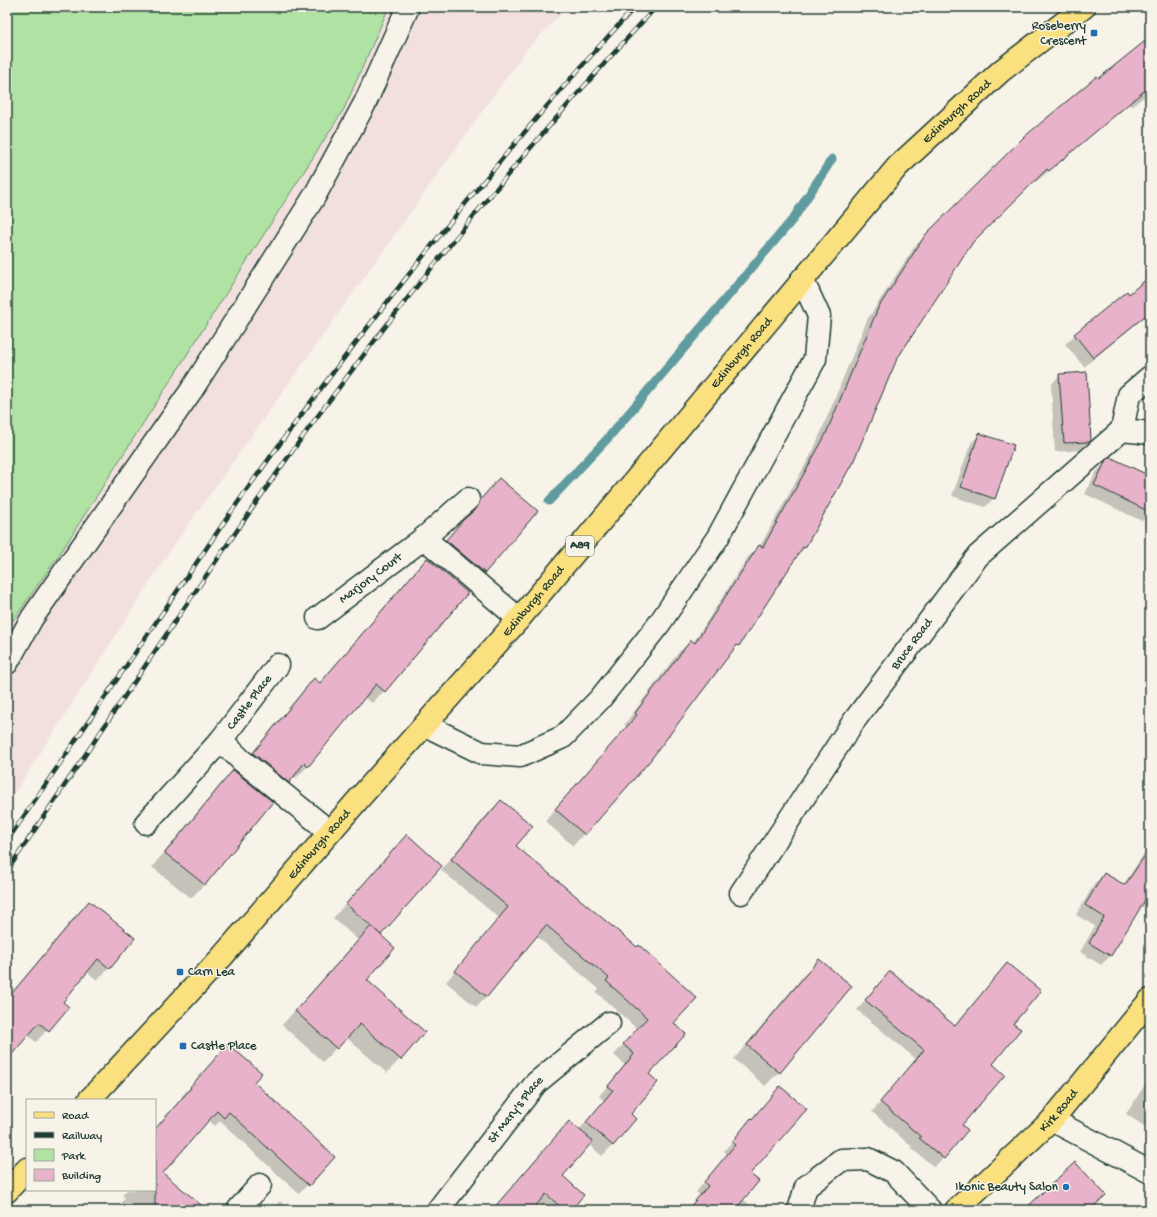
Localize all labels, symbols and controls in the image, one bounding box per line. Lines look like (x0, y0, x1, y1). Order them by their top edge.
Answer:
place label: Roseberry Crescent (1032, 19, 1088, 49)
marker: Roseberry Crescent (1089, 28, 1099, 38)
street label: Edinburgh Road (919, 75, 995, 147)
street label: Edinburgh Road (707, 313, 776, 392)
road number: A89 (566, 536, 594, 556)
street label: Marjory Court (336, 549, 407, 607)
street label: Edinburgh Road (499, 562, 569, 640)
street label: Bruce Road (887, 615, 937, 673)
street label: Castle Place (224, 672, 275, 733)
street label: Edinburgh Road (285, 805, 355, 883)
place label: Carn Lea (188, 965, 236, 980)
marker: Carn Lea (175, 967, 185, 977)
place label: Castle Place (191, 1039, 257, 1054)
marker: Castle Place (178, 1041, 188, 1051)
street label: St Mary's Place (485, 1072, 547, 1146)
street label: Kirk Road (1036, 1085, 1082, 1135)
legend (26, 1099, 156, 1191)
text: Road (62, 1110, 89, 1124)
text: Railway (62, 1130, 102, 1144)
text: Park (61, 1150, 87, 1164)
text: Building (61, 1170, 101, 1184)
place label: Ikonic Beauty Salon (955, 1180, 1059, 1195)
marker: Ikonic Beauty Salon (1061, 1182, 1071, 1192)

